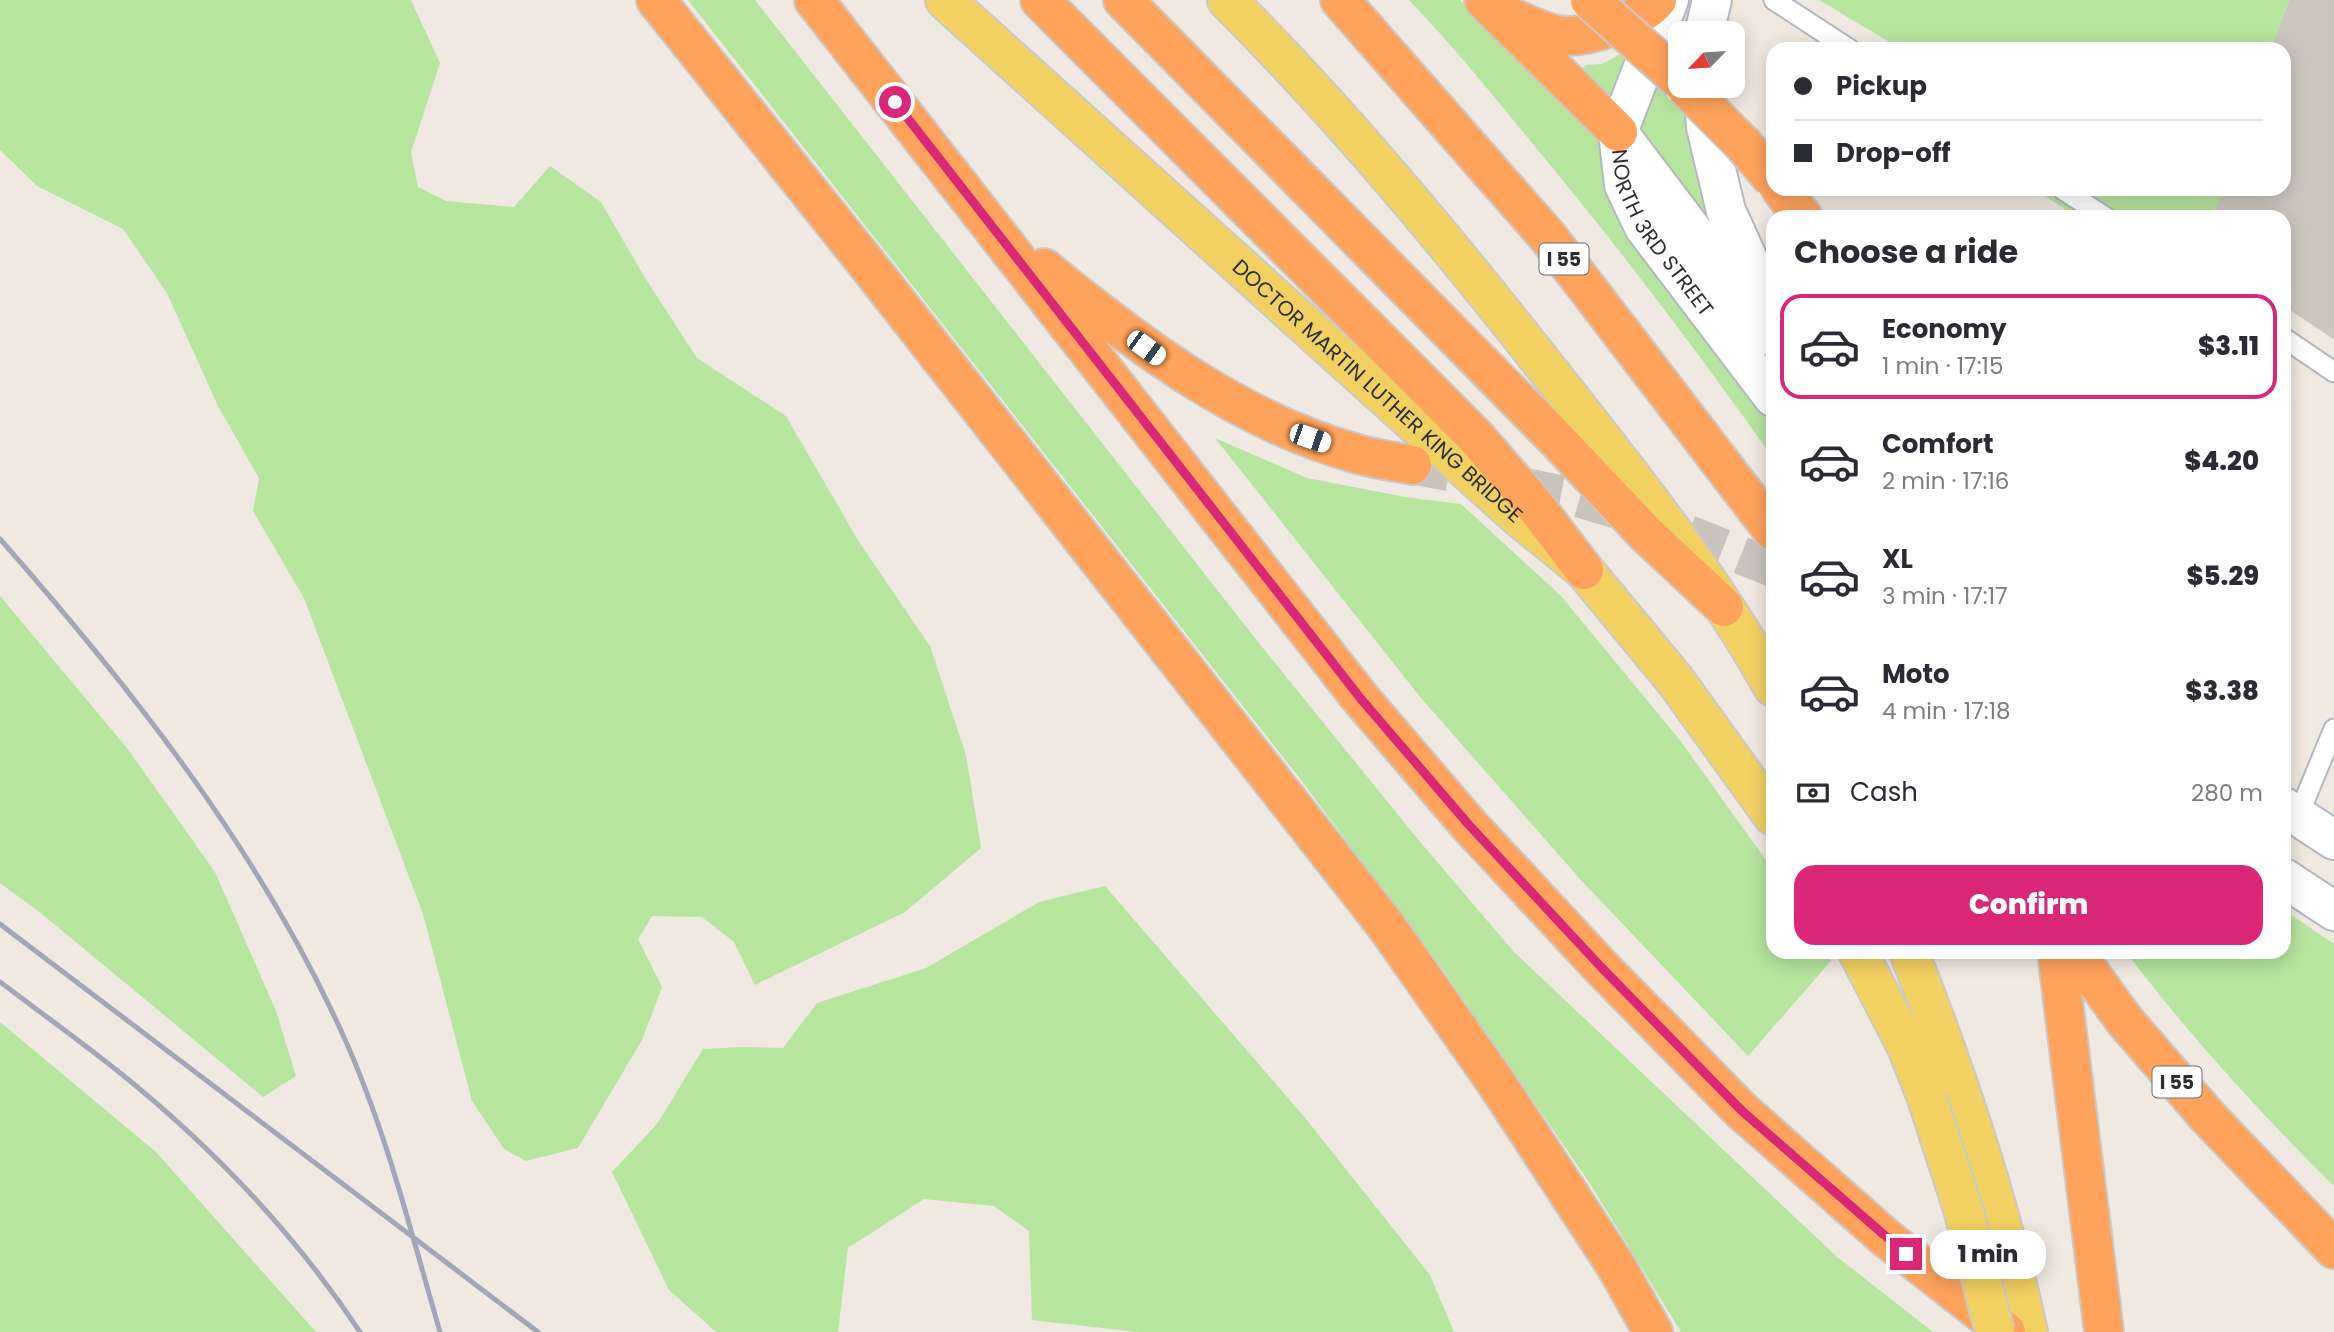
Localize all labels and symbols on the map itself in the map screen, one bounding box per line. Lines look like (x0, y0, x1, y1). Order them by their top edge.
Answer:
north arrow (1668, 21, 1745, 98)
route start (879, 86, 911, 118)
street label: NORTH 3RD STREET (1606, 147, 1721, 322)
road number: I 55 (1540, 244, 1588, 274)
street label: DOCTOR MARTIN LUTHER KING BRIDGE (1227, 252, 1530, 529)
car (1123, 327, 1170, 369)
car (1287, 421, 1334, 455)
road number: I 55 (2152, 1066, 2202, 1098)
callout: 1 min (1930, 1230, 2046, 1278)
route end (1890, 1238, 1922, 1270)

